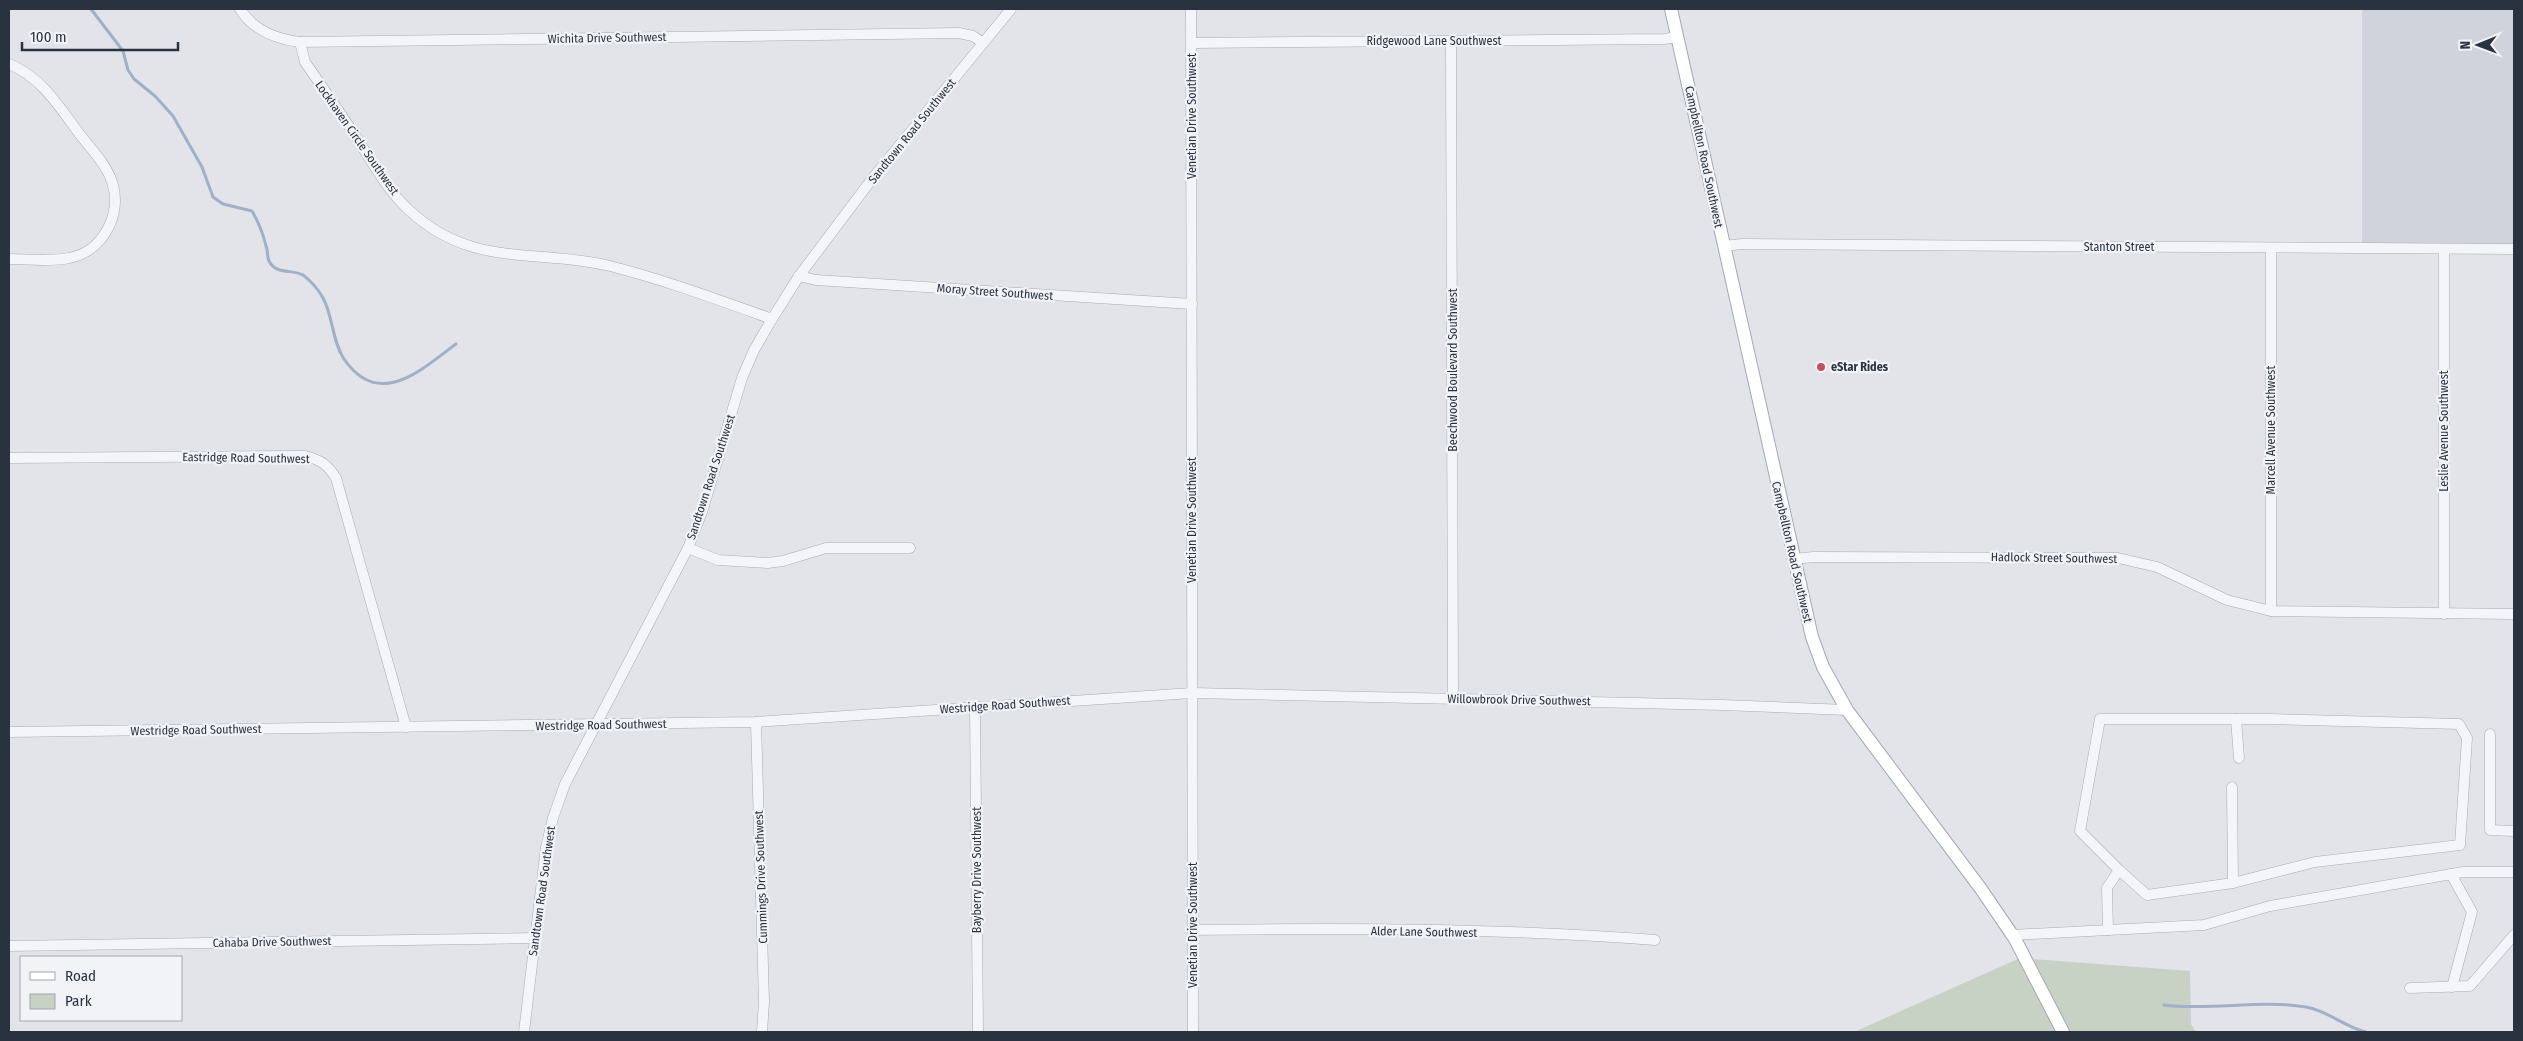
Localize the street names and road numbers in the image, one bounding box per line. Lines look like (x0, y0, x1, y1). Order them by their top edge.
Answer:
street label: Wichita Drive Southwest (547, 30, 667, 46)
street label: Ridgewood Lane Southwest (1367, 34, 1502, 48)
street label: Venetian Drive Southwest (1185, 53, 1199, 179)
street label: Sandtown Road Southwest (865, 76, 959, 186)
street label: Lockhaven Circle Southwest (312, 78, 402, 198)
street label: Campbellton Road Southwest (1682, 85, 1726, 229)
street label: Stanton Street (2084, 240, 2154, 254)
street label: Moray Street Southwest (936, 281, 1054, 303)
street label: Beechwood Boulevard Southwest (1446, 288, 1460, 452)
street label: Marcell Avenue Southwest (2264, 366, 2278, 494)
street label: Leslie Avenue Southwest (2437, 370, 2451, 492)
street label: Sandtown Road Southwest (684, 412, 738, 541)
street label: Eastridge Road Southwest (182, 450, 310, 466)
street label: Venetian Drive Southwest (1185, 457, 1199, 583)
street label: Campbellton Road Southwest (1769, 480, 1815, 624)
street label: Hadlock Street Southwest (1991, 550, 2117, 566)
street label: Willowbrook Drive Southwest (1447, 692, 1591, 708)
street label: Westridge Road Southwest (939, 693, 1071, 717)
street label: Westridge Road Southwest (535, 717, 667, 733)
street label: Westridge Road Southwest (130, 722, 262, 738)
street label: Bayberry Drive Southwest (970, 807, 984, 933)
street label: Cummings Drive Southwest (752, 810, 770, 944)
street label: Sandtown Road Southwest (526, 825, 558, 957)
street label: Venetian Drive Southwest (1186, 862, 1200, 988)
street label: Alder Lane Southwest (1371, 924, 1477, 940)
street label: Cahaba Drive Southwest (212, 934, 332, 950)

